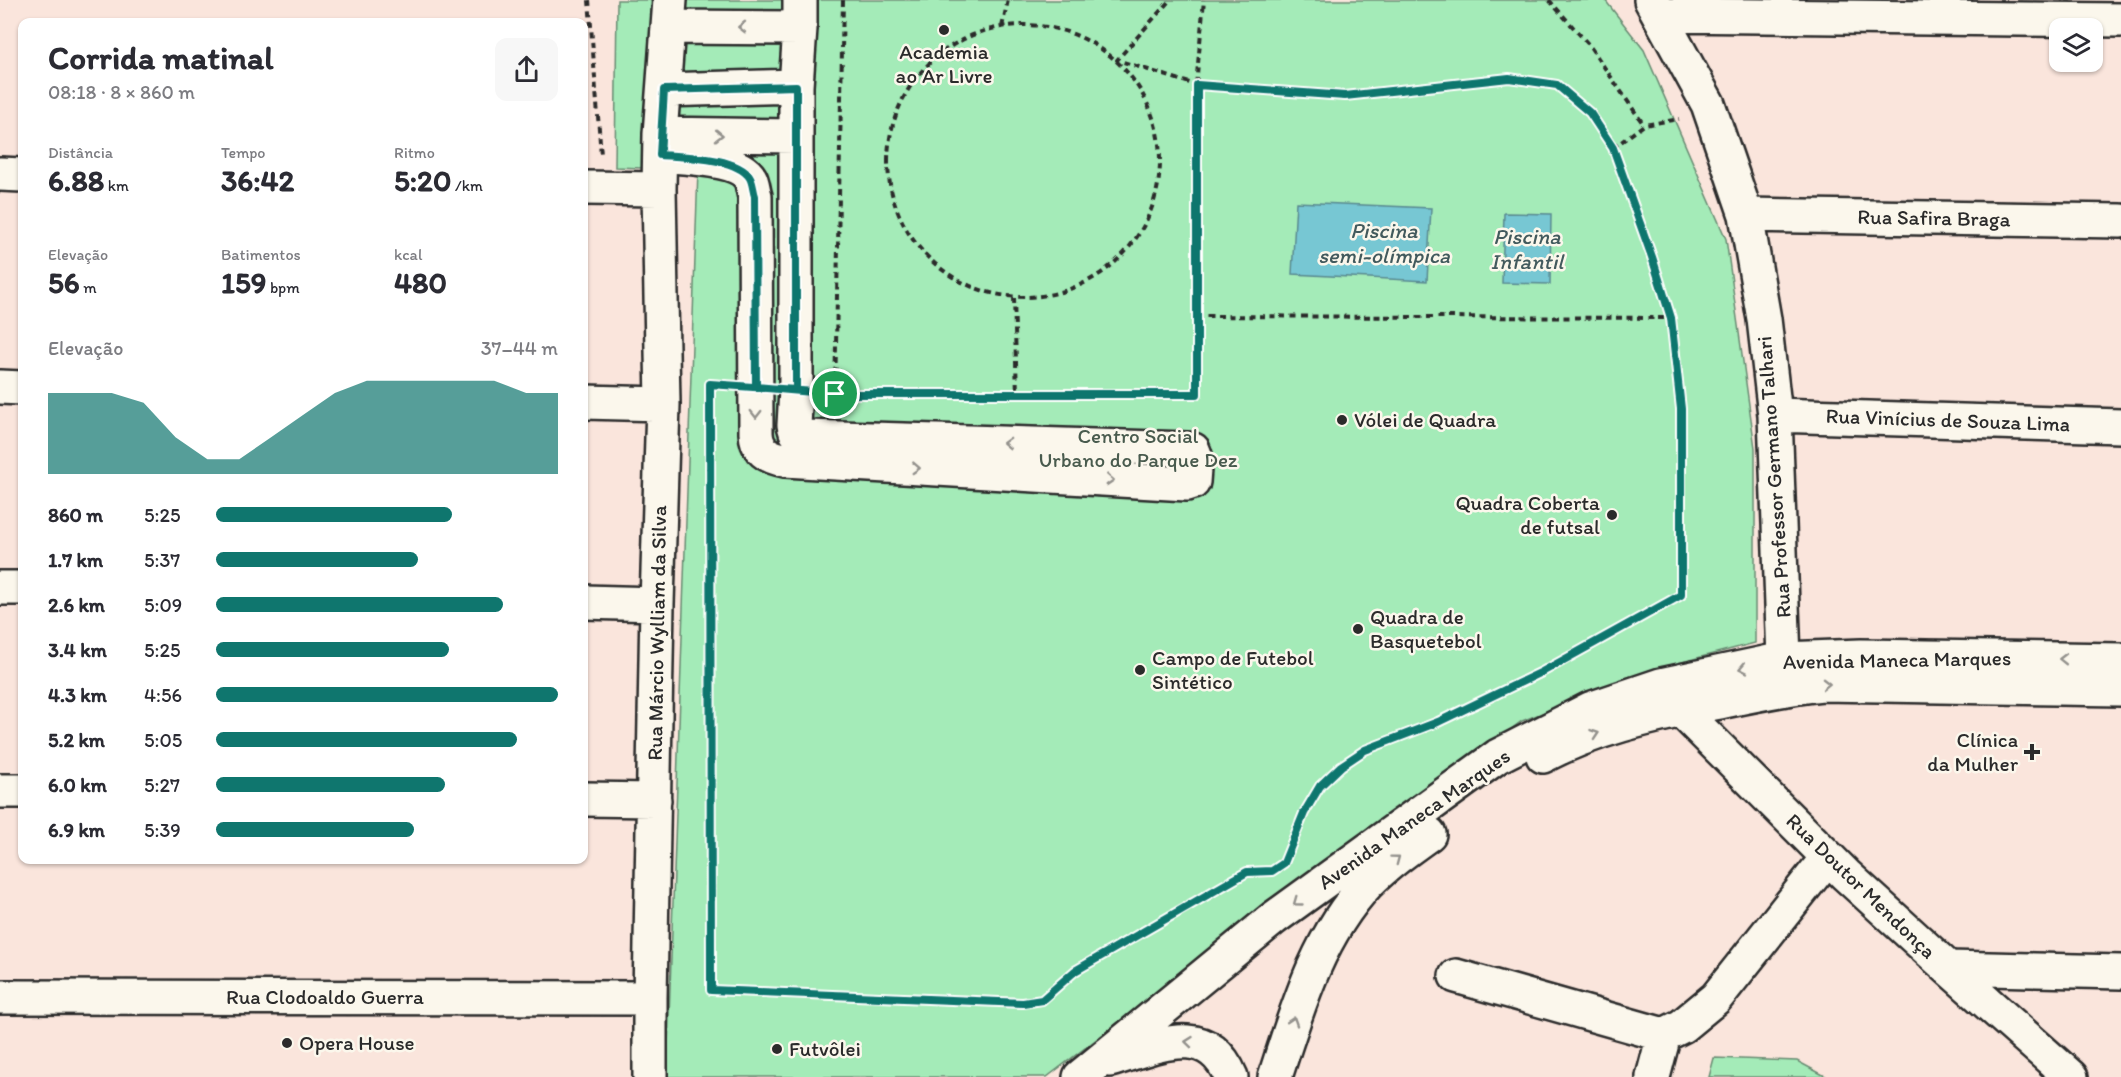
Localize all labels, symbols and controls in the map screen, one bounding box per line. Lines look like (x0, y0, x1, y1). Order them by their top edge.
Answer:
map controls (2049, 18, 2103, 72)
button: layers (2049, 18, 2103, 72)
one-way arrow (737, 21, 746, 33)
marker: Academia ao Ar Livre (937, 23, 951, 37)
text: Corrida matinal (48, 38, 274, 77)
button: share (495, 38, 558, 101)
place label: Academia ao Ar Livre (896, 39, 992, 88)
text: 08:18 · 8 × 860 m (48, 80, 195, 104)
one-way arrow (714, 129, 723, 141)
text: Distância (48, 143, 113, 162)
text: Tempo (221, 143, 266, 162)
text: Ritmo (394, 143, 435, 162)
text: 6.88 (48, 162, 104, 199)
text: 36:42 (221, 162, 294, 199)
text: 5:20 (394, 162, 451, 199)
text: km (104, 176, 129, 195)
text: /km (451, 176, 483, 195)
street label: Rua Safira Braga (1857, 204, 2011, 231)
water label: Piscina semi-olímpica (1318, 217, 1451, 269)
water label: Piscina Infantil (1491, 223, 1565, 275)
text: Elevação (48, 245, 108, 264)
text: Batimentos (221, 245, 301, 264)
text: kcal (394, 245, 422, 264)
text: 56 (48, 264, 80, 301)
text: 159 (221, 264, 266, 301)
text: 480 (394, 264, 447, 301)
text: m (80, 278, 97, 297)
text: bpm (266, 278, 300, 297)
street label: Rua Professor Germano Talhari (1751, 335, 1796, 619)
text: Elevação (48, 336, 123, 360)
text: 37–44 m (481, 336, 558, 360)
pin (809, 368, 860, 419)
icon: arrive (818, 377, 851, 410)
street label: Rua Vinícius de Souza Lima (1825, 403, 2071, 436)
place label: Vólei de Quadra (1354, 407, 1496, 432)
one-way arrow (750, 409, 762, 418)
marker: Vólei de Quadra (1335, 413, 1349, 427)
park label: Centro Social Urbano do Parque Dez (1038, 423, 1238, 472)
one-way arrow (1003, 437, 1012, 450)
one-way arrow (911, 462, 920, 475)
one-way arrow (1106, 473, 1115, 486)
place label: Quadra Coberta de futsal (1455, 490, 1600, 539)
text: 860 m (48, 503, 103, 527)
text: 5:25 (144, 503, 180, 527)
street label: Rua Márcio Wylliam da Silva (642, 505, 671, 761)
marker: Quadra Coberta de futsal (1605, 508, 1619, 522)
text: 1.7 km (48, 548, 103, 572)
text: 5:37 (144, 548, 180, 572)
text: 2.6 km (48, 593, 105, 617)
text: 5:09 (144, 593, 182, 617)
place label: Quadra de Basquetebol (1370, 604, 1482, 653)
marker: Quadra de Basquetebol (1351, 622, 1365, 636)
text: 3.4 km (48, 638, 107, 662)
text: 5:25 (144, 638, 180, 662)
place label: Campo de Futebol Sintético (1152, 645, 1314, 694)
street label: Avenida Maneca Marques (1783, 645, 2011, 674)
one-way arrow (2058, 653, 2067, 665)
one-way arrow (1738, 661, 1748, 674)
marker: Campo de Futebol Sintético (1133, 663, 1147, 677)
one-way arrow (1822, 678, 1831, 690)
text: 4.3 km (48, 683, 107, 707)
text: 4:56 (144, 683, 182, 707)
place label: Clínica da Mulher (1927, 727, 2019, 776)
text: 5.2 km (48, 728, 105, 752)
text: 5:05 (144, 728, 182, 752)
one-way arrow (1589, 728, 1600, 741)
street label: Avenida Maneca Marques (1313, 743, 1514, 894)
marker: Clínica da Mulher (2023, 743, 2041, 761)
text: 6.0 km (48, 773, 107, 797)
text: 5:27 (144, 773, 180, 797)
street label: Rua Doutor Mendonça (1781, 808, 1941, 964)
text: 6.9 km (48, 818, 105, 842)
text: 5:39 (144, 818, 181, 842)
one-way arrow (1389, 855, 1400, 866)
one-way arrow (1292, 895, 1303, 906)
street label: Rua Clodoaldo Guerra (226, 984, 424, 1009)
one-way arrow (1286, 1016, 1298, 1027)
place label: Opera House (299, 1030, 415, 1055)
marker: Opera House (280, 1036, 294, 1050)
place label: Futvôlei (789, 1036, 861, 1061)
one-way arrow (1185, 1036, 1194, 1049)
marker: Futvôlei (770, 1042, 784, 1056)

